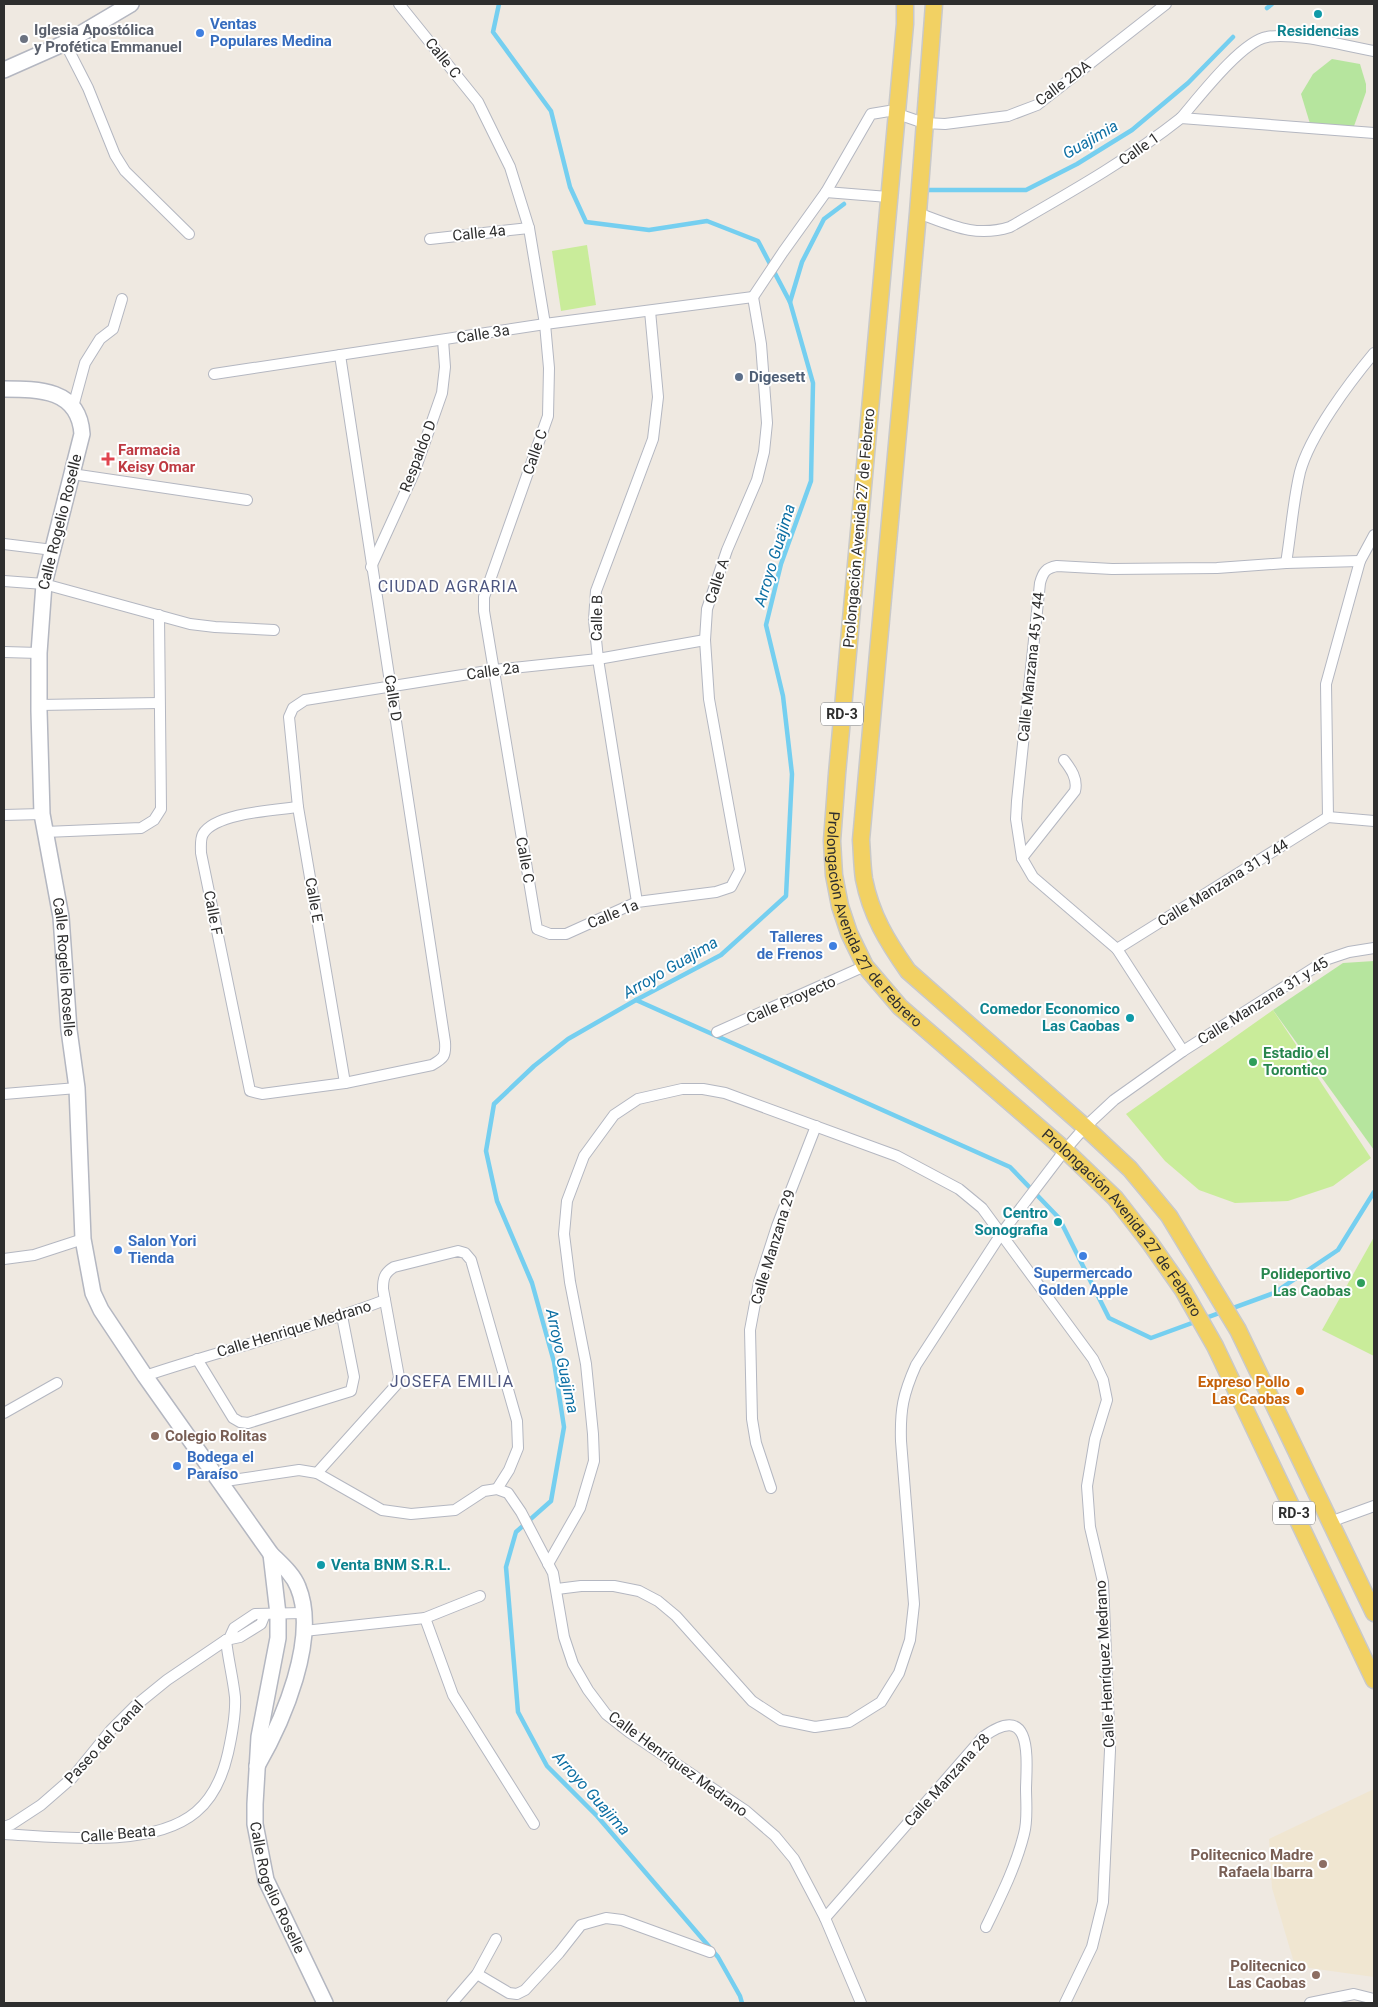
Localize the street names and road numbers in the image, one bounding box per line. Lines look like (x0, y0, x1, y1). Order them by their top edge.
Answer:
street label: Calle C (421, 34, 465, 82)
street label: Calle 2DA (1032, 56, 1094, 110)
street label: Calle 1 (1115, 129, 1163, 169)
street label: Calle 4a (451, 221, 507, 245)
street label: Calle 3a (455, 321, 511, 347)
street label: Prolongación Avenida 27 de Febrero (840, 407, 878, 649)
street label: Respaldo D (396, 417, 440, 495)
street label: Calle C (519, 427, 551, 477)
street label: Calle Rogelio Roselle (34, 452, 86, 592)
street label: Calle A (701, 556, 733, 606)
street label: Calle Manzana 45 y 44 (1014, 591, 1048, 743)
street label: Calle B (588, 595, 606, 641)
street label: Calle 2a (465, 658, 521, 684)
street label: Calle D (380, 674, 406, 722)
road number: RD-3 (821, 702, 863, 726)
street label: Prolongación Avenida 27 de Febrero (823, 811, 926, 1031)
street label: Calle C (512, 835, 538, 885)
street label: Calle Manzana 31 y 44 (1154, 835, 1292, 931)
street label: Calle E (301, 876, 327, 924)
street label: Calle F (200, 889, 226, 937)
street label: Calle Rogelio Roselle (49, 896, 79, 1038)
street label: Calle 1a (585, 896, 641, 932)
street label: Calle Manzana 31 y 45 (1194, 953, 1332, 1049)
street label: Calle Proyecto (744, 972, 838, 1028)
street label: Prolongación Avenida 27 de Febrero (1038, 1125, 1205, 1320)
street label: Calle Manzana 29 (747, 1187, 799, 1307)
street label: Calle Henrique Medrano (215, 1297, 373, 1361)
road number: RD-3 (1273, 1502, 1315, 1525)
street label: Calle Henríquez Medrano (1092, 1580, 1118, 1748)
street label: Paseo del Canal (61, 1697, 147, 1787)
street label: Calle Henríquez Medrano (605, 1707, 751, 1821)
street label: Calle Manzana 28 (900, 1730, 994, 1830)
street label: Calle Rogelio Roselle (246, 1820, 309, 1956)
street label: Calle Beata (80, 1822, 156, 1846)

